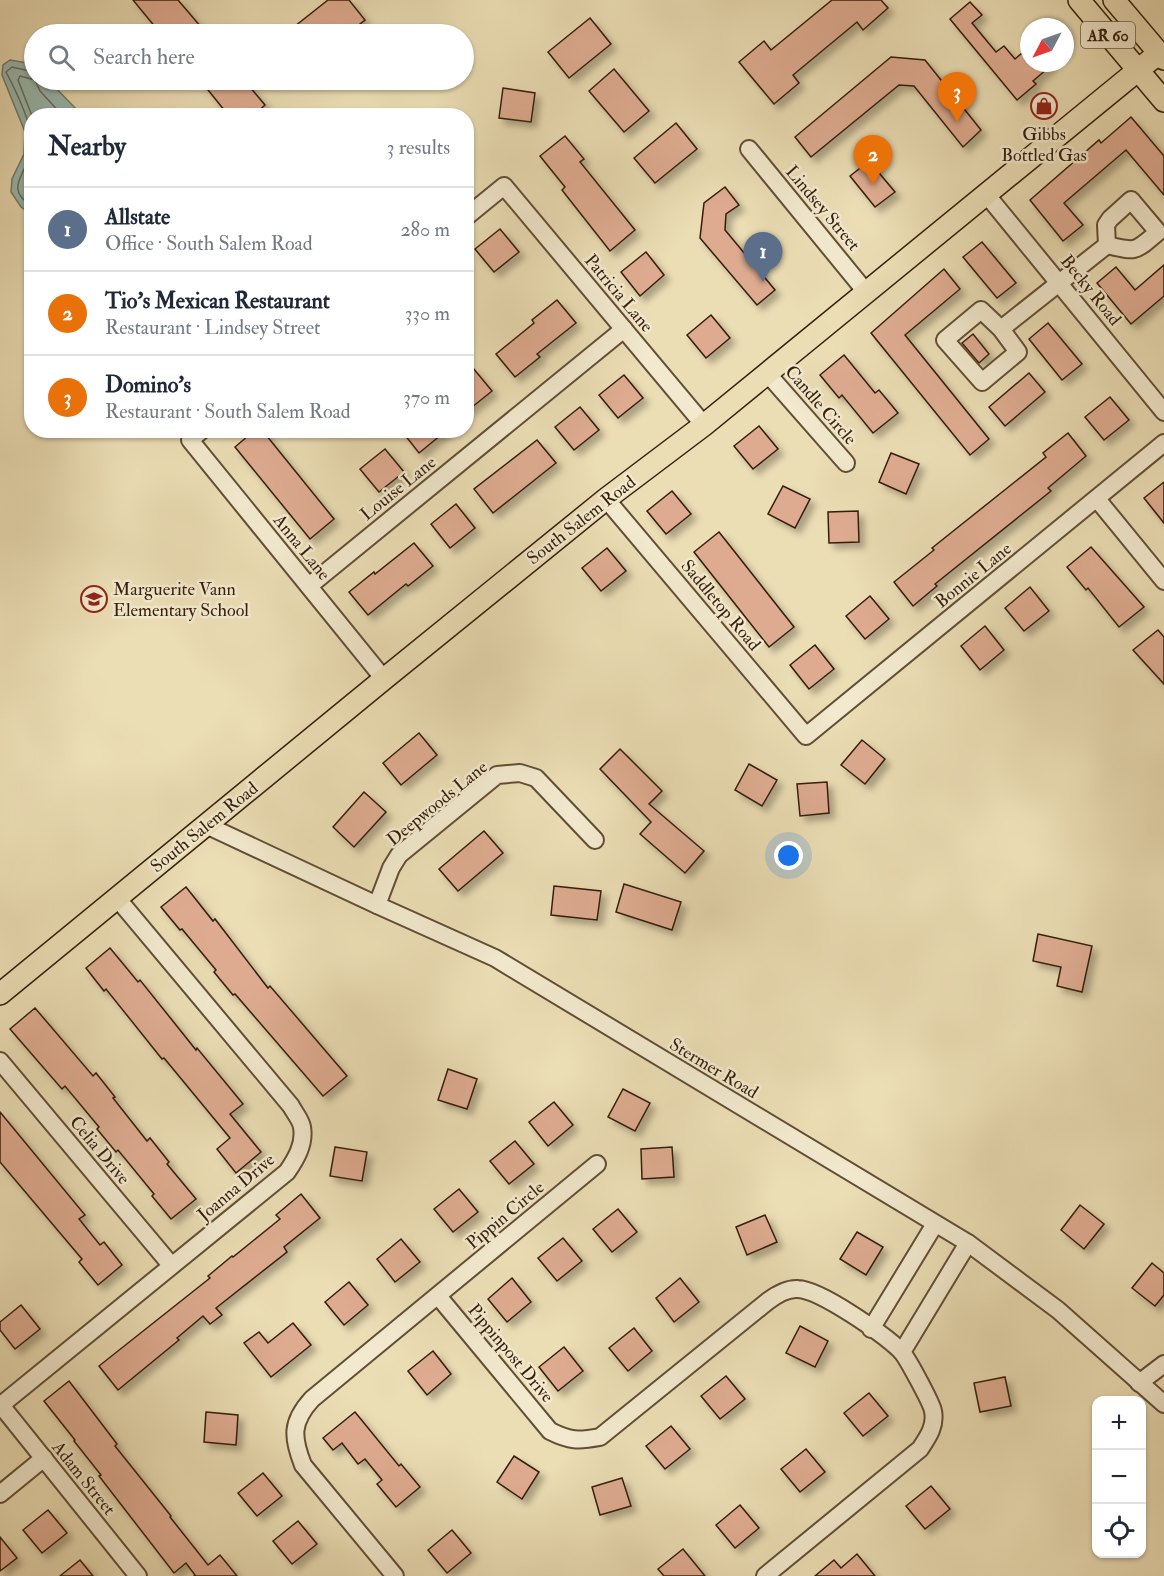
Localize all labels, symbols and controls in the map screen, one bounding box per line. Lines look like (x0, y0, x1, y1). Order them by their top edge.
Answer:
north arrow (1020, 18, 1074, 72)
road number: AR 60 (1081, 22, 1135, 48)
search box (24, 24, 474, 90)
icon: search (45, 41, 78, 74)
text: Search here (93, 43, 195, 71)
pin: 3 (938, 72, 976, 122)
shop icon: Gibbs Bottled Gas (1029, 91, 1059, 121)
place label: Gibbs Bottled Gas (1001, 123, 1087, 167)
text: Nearby (48, 131, 126, 163)
text: 3 results (387, 135, 450, 160)
pin: 2 (854, 136, 892, 185)
street label: Lindsey Street (780, 161, 865, 256)
text: Allstate (105, 203, 170, 231)
text: 1 (64, 217, 71, 242)
text: 280 m (400, 217, 450, 242)
text: Office · South Salem Road (105, 231, 313, 256)
pin: 1 (744, 232, 783, 282)
street label: Patricia Lane (579, 249, 658, 338)
street label: Becky Road (1055, 250, 1126, 331)
text: Tio's Mexican Restaurant (105, 287, 330, 315)
text: 2 (62, 301, 73, 326)
text: 330 m (405, 301, 450, 326)
text: Restaurant · Lindsey Street (105, 315, 320, 340)
street label: Candle Circle (780, 361, 862, 450)
text: Domino's (105, 371, 191, 399)
text: 3 (64, 385, 71, 410)
text: 370 m (403, 385, 450, 410)
text: Restaurant · South Salem Road (105, 399, 351, 424)
street label: Louise Lane (356, 451, 441, 526)
street label: South Salem Road (522, 471, 640, 570)
street label: Anna Lane (267, 509, 336, 585)
street label: Bonnie Lane (930, 537, 1017, 613)
street label: Saddletop Road (676, 555, 766, 656)
place label: Marguerite Vann Elementary School (113, 578, 249, 622)
school or university icon: Marguerite Vann Elementary School (79, 584, 109, 614)
street label: Deepwoods Lane (382, 755, 493, 851)
street label: South Salem Road (146, 777, 263, 878)
your location (774, 841, 803, 870)
street label: Stermer Road (665, 1033, 762, 1104)
street label: Celia Drive (64, 1111, 135, 1190)
street label: Joanna Drive (192, 1148, 280, 1227)
street label: Pippin Circle (462, 1176, 549, 1255)
street label: Pippinpost Drive (463, 1299, 559, 1408)
map controls (1092, 1396, 1146, 1558)
button: + (1092, 1396, 1146, 1450)
street label: Adam Street (46, 1436, 121, 1520)
button: − (1092, 1450, 1146, 1504)
button: locate (1092, 1504, 1146, 1558)

